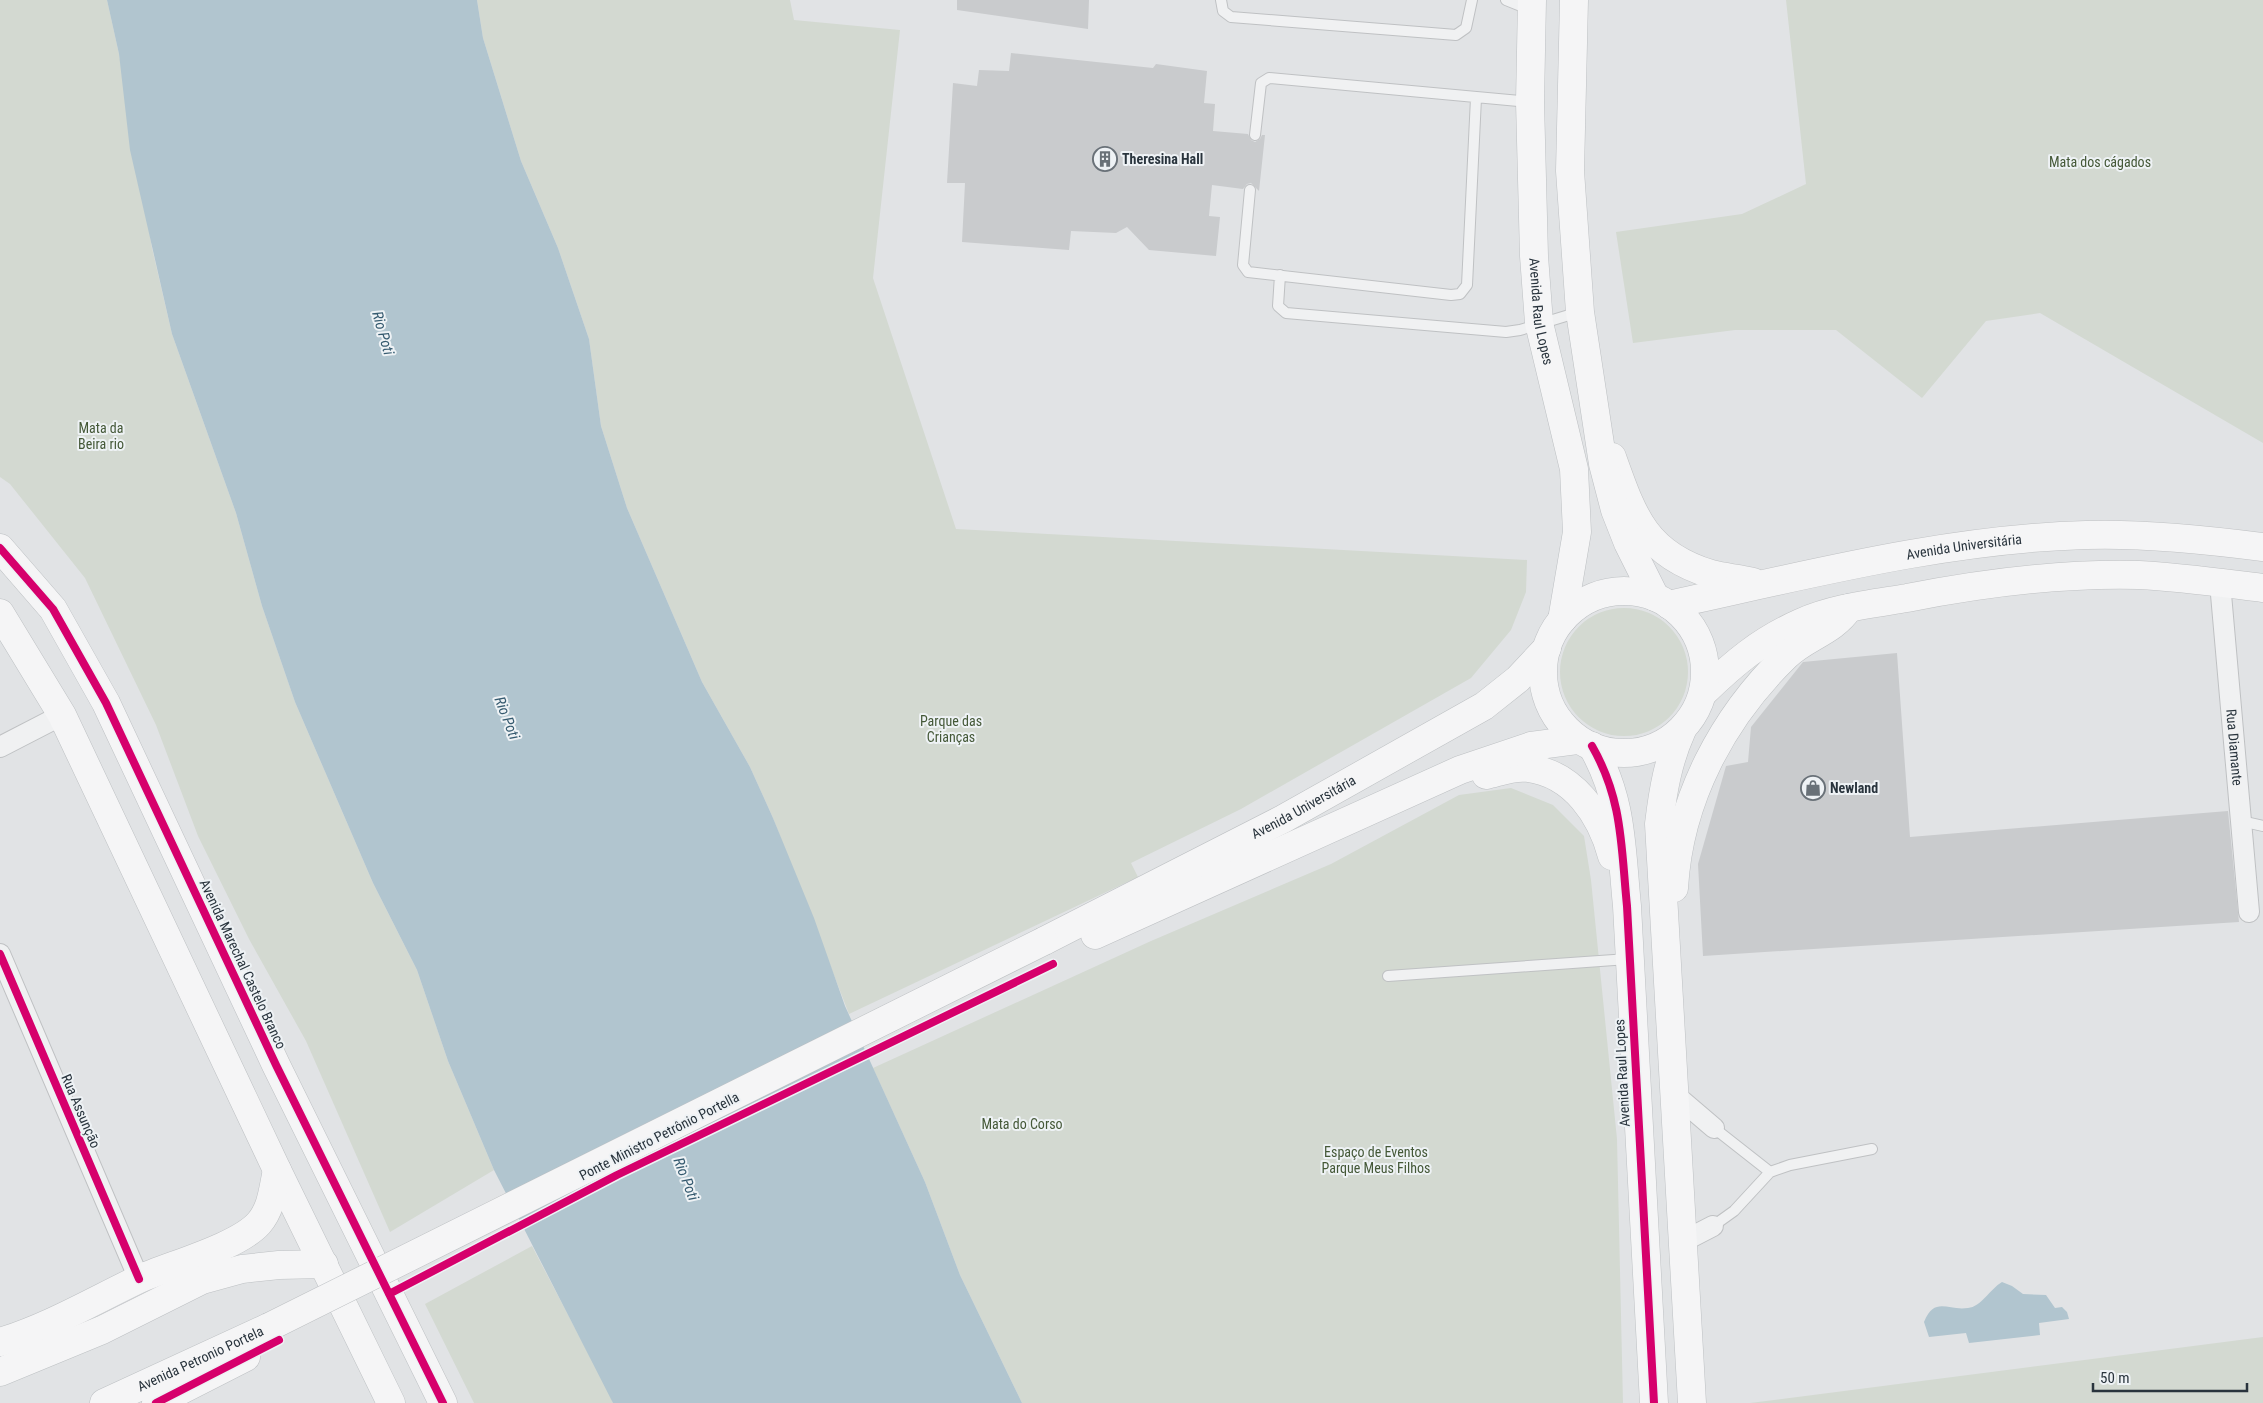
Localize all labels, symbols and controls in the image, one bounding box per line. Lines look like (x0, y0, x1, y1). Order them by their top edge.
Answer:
building icon: Theresina Hall (1092, 146, 1118, 172)
place label: Theresina Hall (1122, 151, 1203, 167)
park label: Mata dos cágados (2049, 154, 2151, 170)
street label: Avenida Raul Lopes (1526, 257, 1557, 366)
water label: Rio Poti (368, 309, 398, 358)
park label: Mata da Beira rio (78, 420, 124, 452)
street label: Avenida Universitária (1905, 531, 2023, 563)
water label: Rio Poti (491, 694, 524, 743)
street label: Rua Diamante (2223, 708, 2246, 787)
park label: Parque das Crianças (920, 713, 982, 745)
street label: Avenida Universitária (1249, 772, 1358, 842)
shop icon: Newland (1800, 775, 1826, 801)
place label: Newland (1830, 780, 1878, 796)
street label: Avenida Marechal Castelo Branco (197, 877, 289, 1051)
street label: Avenida Raul Lopes (1611, 1019, 1633, 1127)
street label: Rua Assunção (58, 1072, 104, 1150)
street label: Ponte Ministro Petrônio Portella (577, 1089, 741, 1183)
park label: Mata do Corso (981, 1116, 1063, 1132)
park label: Espaço de Eventos Parque Meus Filhos (1322, 1144, 1430, 1176)
water label: Rio Poti (670, 1155, 703, 1204)
street label: Avenida Petronio Portela (135, 1323, 266, 1395)
scale bar (2093, 1360, 2247, 1392)
text: 50 m (2100, 1369, 2130, 1387)

